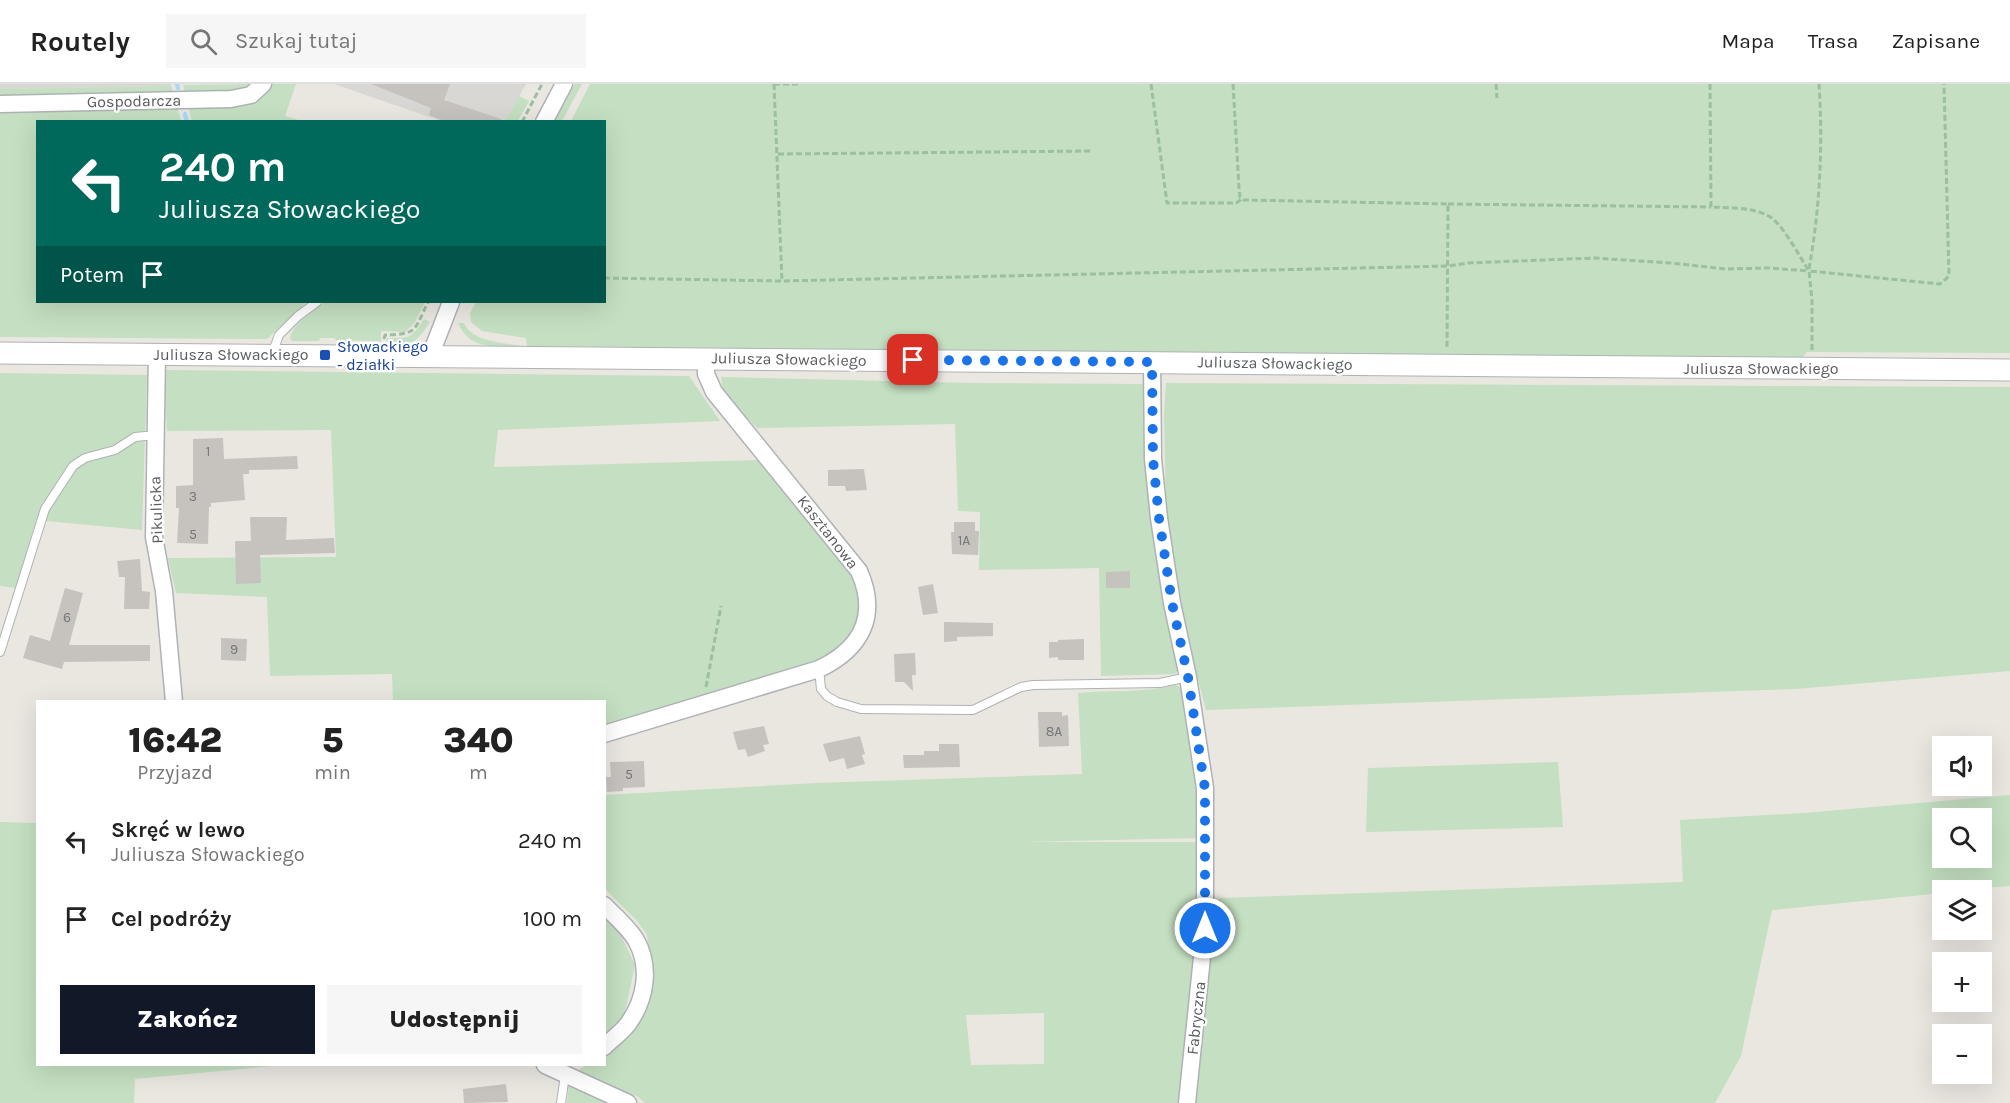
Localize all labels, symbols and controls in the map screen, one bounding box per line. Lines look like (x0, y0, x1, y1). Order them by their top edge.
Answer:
search box (166, 14, 586, 68)
text: Routely (30, 25, 130, 58)
icon: search (187, 25, 220, 58)
text: Szukaj tutaj (235, 28, 358, 54)
text: Mapa (1722, 29, 1775, 53)
text: Trasa (1808, 29, 1858, 53)
text: Zapisane (1891, 29, 1980, 53)
street label: Gospodarcza (87, 91, 181, 111)
text: 240 m (159, 142, 286, 192)
icon: left (60, 144, 138, 222)
text: Juliusza Słowackiego (159, 193, 421, 225)
icon: arrive (136, 258, 169, 291)
text: Potem (60, 262, 124, 288)
pin (887, 334, 938, 385)
place label: Słowackiego - działki (337, 337, 428, 374)
icon: arrive (896, 343, 929, 376)
street label: Juliusza Słowackiego (153, 345, 309, 364)
marker: Słowackiego - działki (318, 348, 332, 362)
street label: Juliusza Słowackiego (711, 348, 867, 370)
street label: Juliusza Słowackiego (1197, 352, 1353, 374)
street label: Juliusza Słowackiego (1683, 359, 1839, 378)
house number: 1 (206, 443, 210, 460)
street label: Pikulicka (145, 476, 167, 544)
house number: 3 (189, 488, 197, 505)
street label: Kasztanowa (793, 491, 863, 573)
house number: 5 (189, 526, 197, 543)
house number: 1A (958, 532, 970, 549)
house number: 6 (63, 609, 71, 626)
house number: 9 (230, 641, 238, 658)
text: 16:42 (128, 719, 222, 761)
text: 5 (322, 719, 343, 761)
text: 340 (443, 719, 514, 761)
house number: 8A (1046, 723, 1062, 740)
map controls (1932, 736, 1992, 1084)
button: sound (1932, 736, 1992, 796)
text: Przyjazd (137, 761, 213, 784)
text: min (314, 761, 351, 784)
text: m (469, 761, 488, 784)
house number: 5 (625, 766, 633, 783)
button: search (1932, 808, 1992, 868)
text: Skręć w lewo (111, 817, 245, 843)
icon: left (60, 825, 93, 858)
text: 240 m (518, 828, 582, 854)
text: Juliusza Słowackiego (111, 843, 305, 866)
button: layers (1932, 880, 1992, 940)
position arrow (1173, 896, 1237, 960)
icon: arrive (60, 903, 93, 936)
text: Cel podróży (111, 906, 231, 932)
text: 100 m (523, 906, 582, 932)
button: + (1932, 952, 1992, 1012)
street label: Fabryczna (1183, 980, 1209, 1056)
button: Zakończ (60, 985, 315, 1054)
button: Udostępnij (327, 985, 582, 1054)
button: − (1932, 1024, 1992, 1084)

